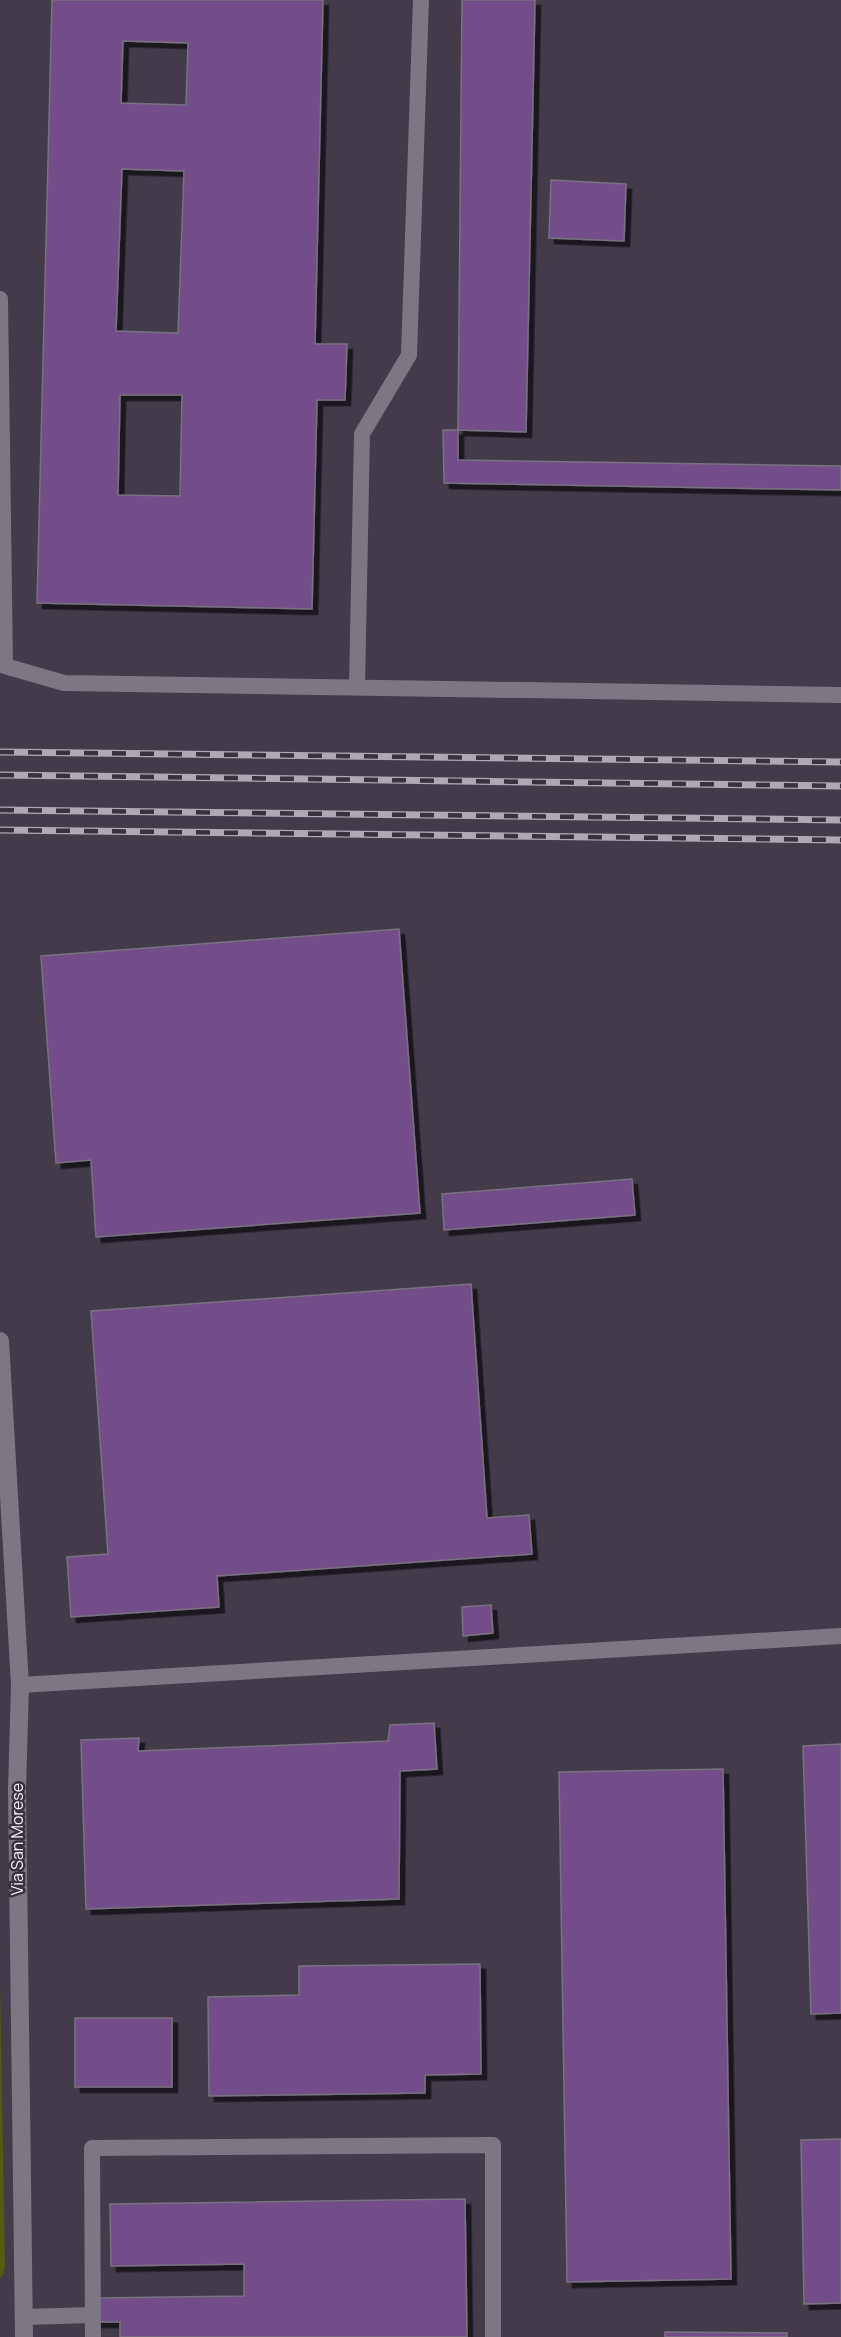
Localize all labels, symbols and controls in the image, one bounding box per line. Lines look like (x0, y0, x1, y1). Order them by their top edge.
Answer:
street label: Via San Morese (6, 1783, 28, 1895)

